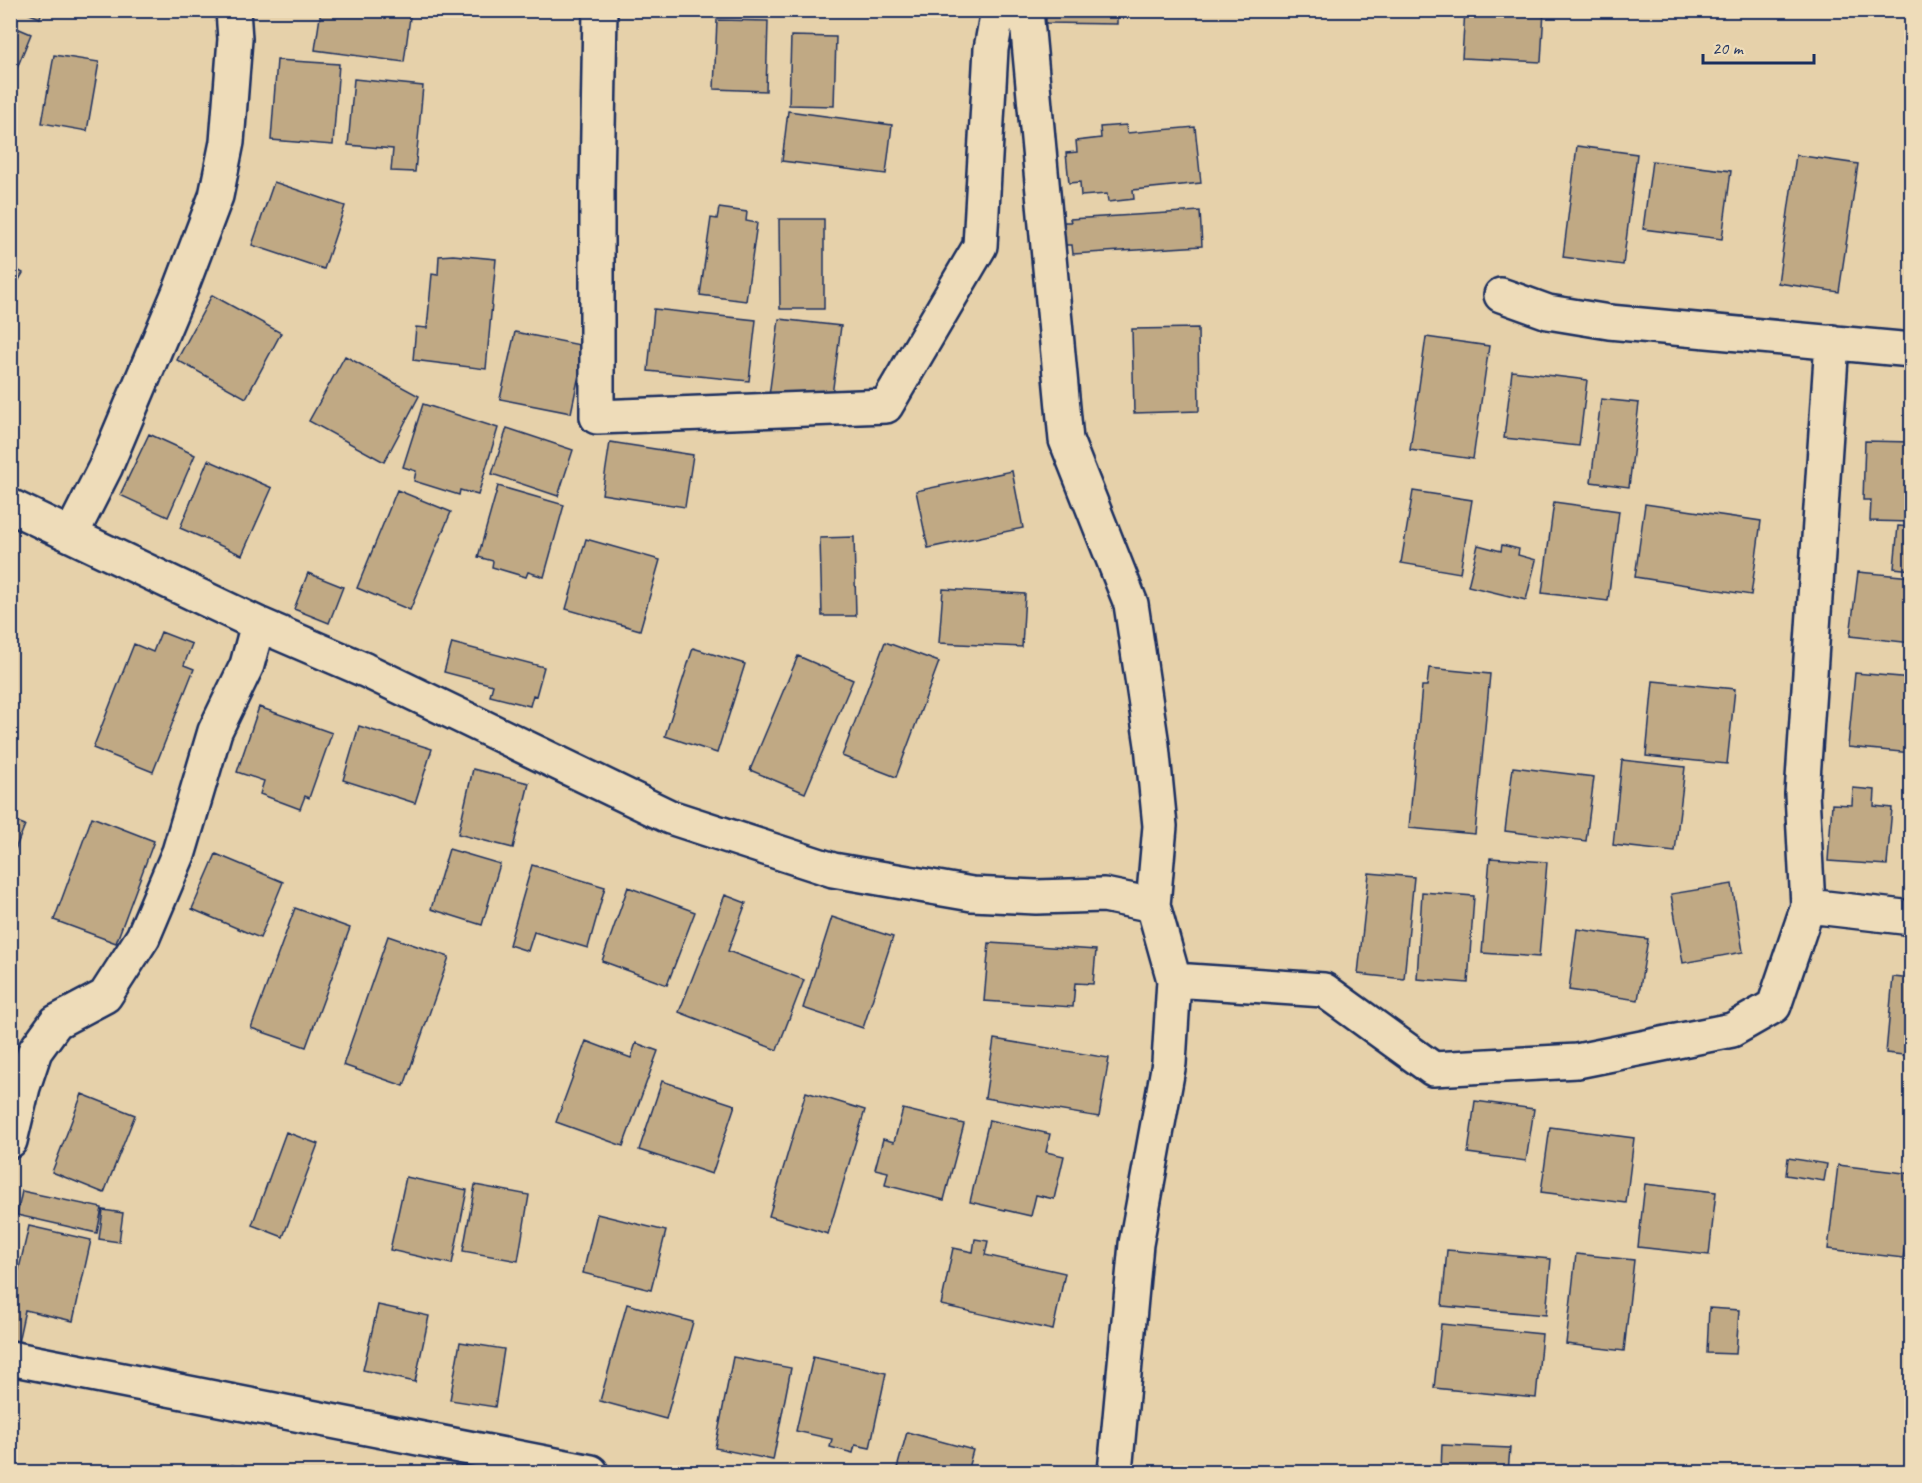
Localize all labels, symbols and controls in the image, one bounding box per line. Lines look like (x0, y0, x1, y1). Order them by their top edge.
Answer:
scale bar (1703, 27, 1814, 65)
text: 20 m (1712, 37, 1745, 59)

